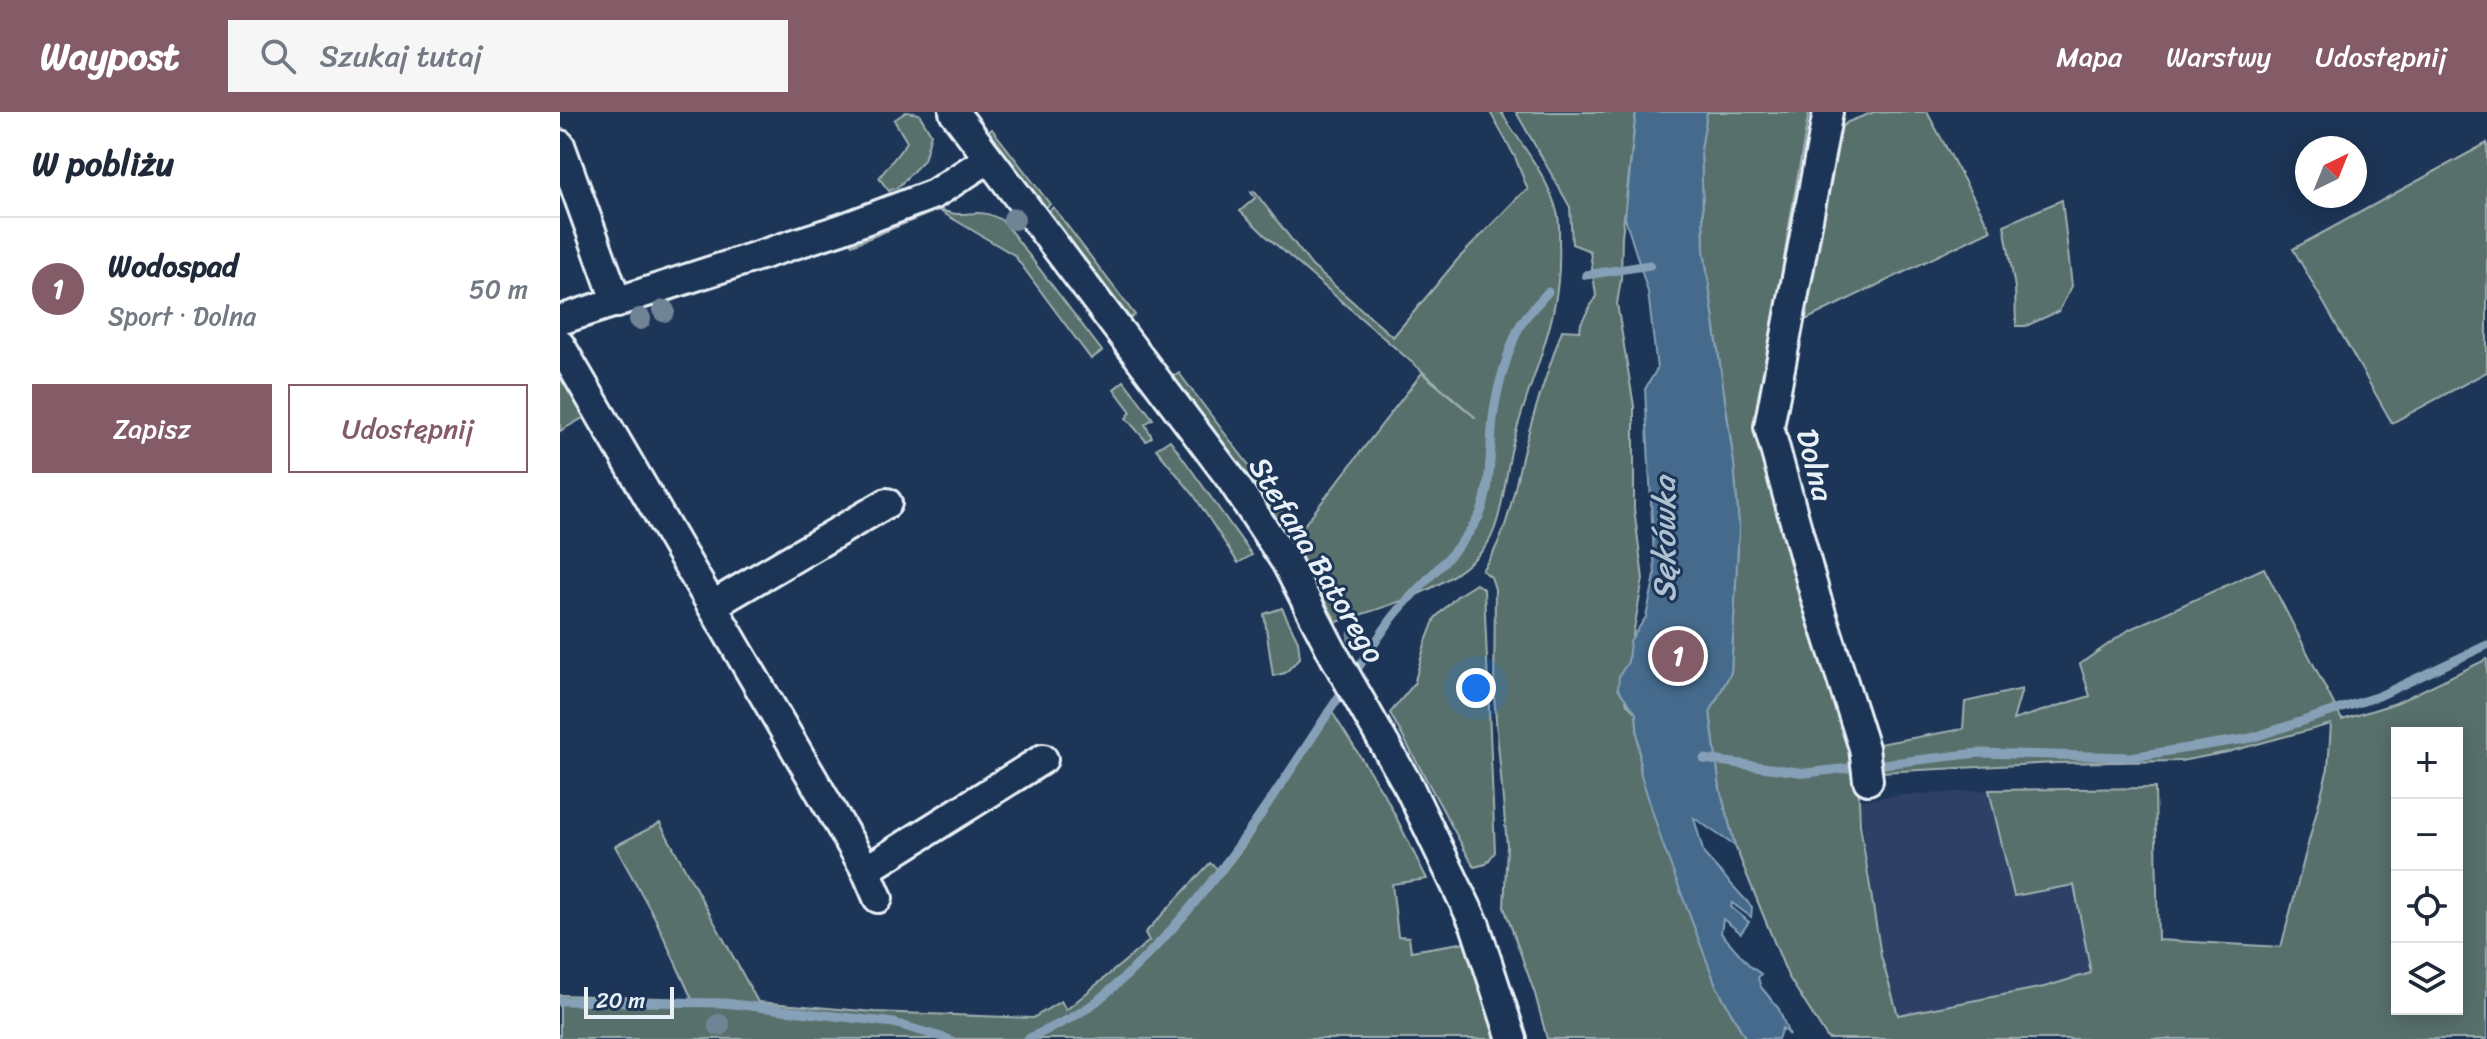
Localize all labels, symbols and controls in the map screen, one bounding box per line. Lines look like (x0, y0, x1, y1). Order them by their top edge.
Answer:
search box (228, 20, 788, 92)
text: Waypost (40, 23, 180, 90)
text: Szukaj tutaj (320, 29, 483, 83)
text: Mapa (2056, 32, 2122, 81)
text: Warstwy (2166, 32, 2271, 81)
text: Udostępnij (2315, 32, 2447, 81)
icon: search (256, 34, 300, 78)
text: W pobliżu (32, 134, 174, 194)
north arrow (2295, 136, 2367, 208)
text: Wodospad (108, 239, 238, 293)
text: 1 (52, 266, 64, 312)
text: 50 m (469, 266, 528, 312)
text: Sport · Dolna (108, 293, 256, 339)
button: Zapisz (32, 384, 272, 473)
button: Udostępnij (288, 384, 528, 473)
street label: Dolna (1780, 423, 1850, 508)
street label: Stefana Batorego (1234, 446, 1400, 674)
water label: Sękówka (1636, 474, 1693, 601)
pin: 1 (1652, 626, 1704, 686)
your location (1456, 668, 1496, 708)
map controls (2391, 727, 2463, 1015)
button: + (2391, 727, 2463, 799)
button: − (2391, 799, 2463, 871)
button: locate (2391, 871, 2463, 943)
button: layers (2391, 943, 2463, 1015)
text: 20 m (596, 981, 645, 1020)
scale bar (584, 983, 674, 1019)

